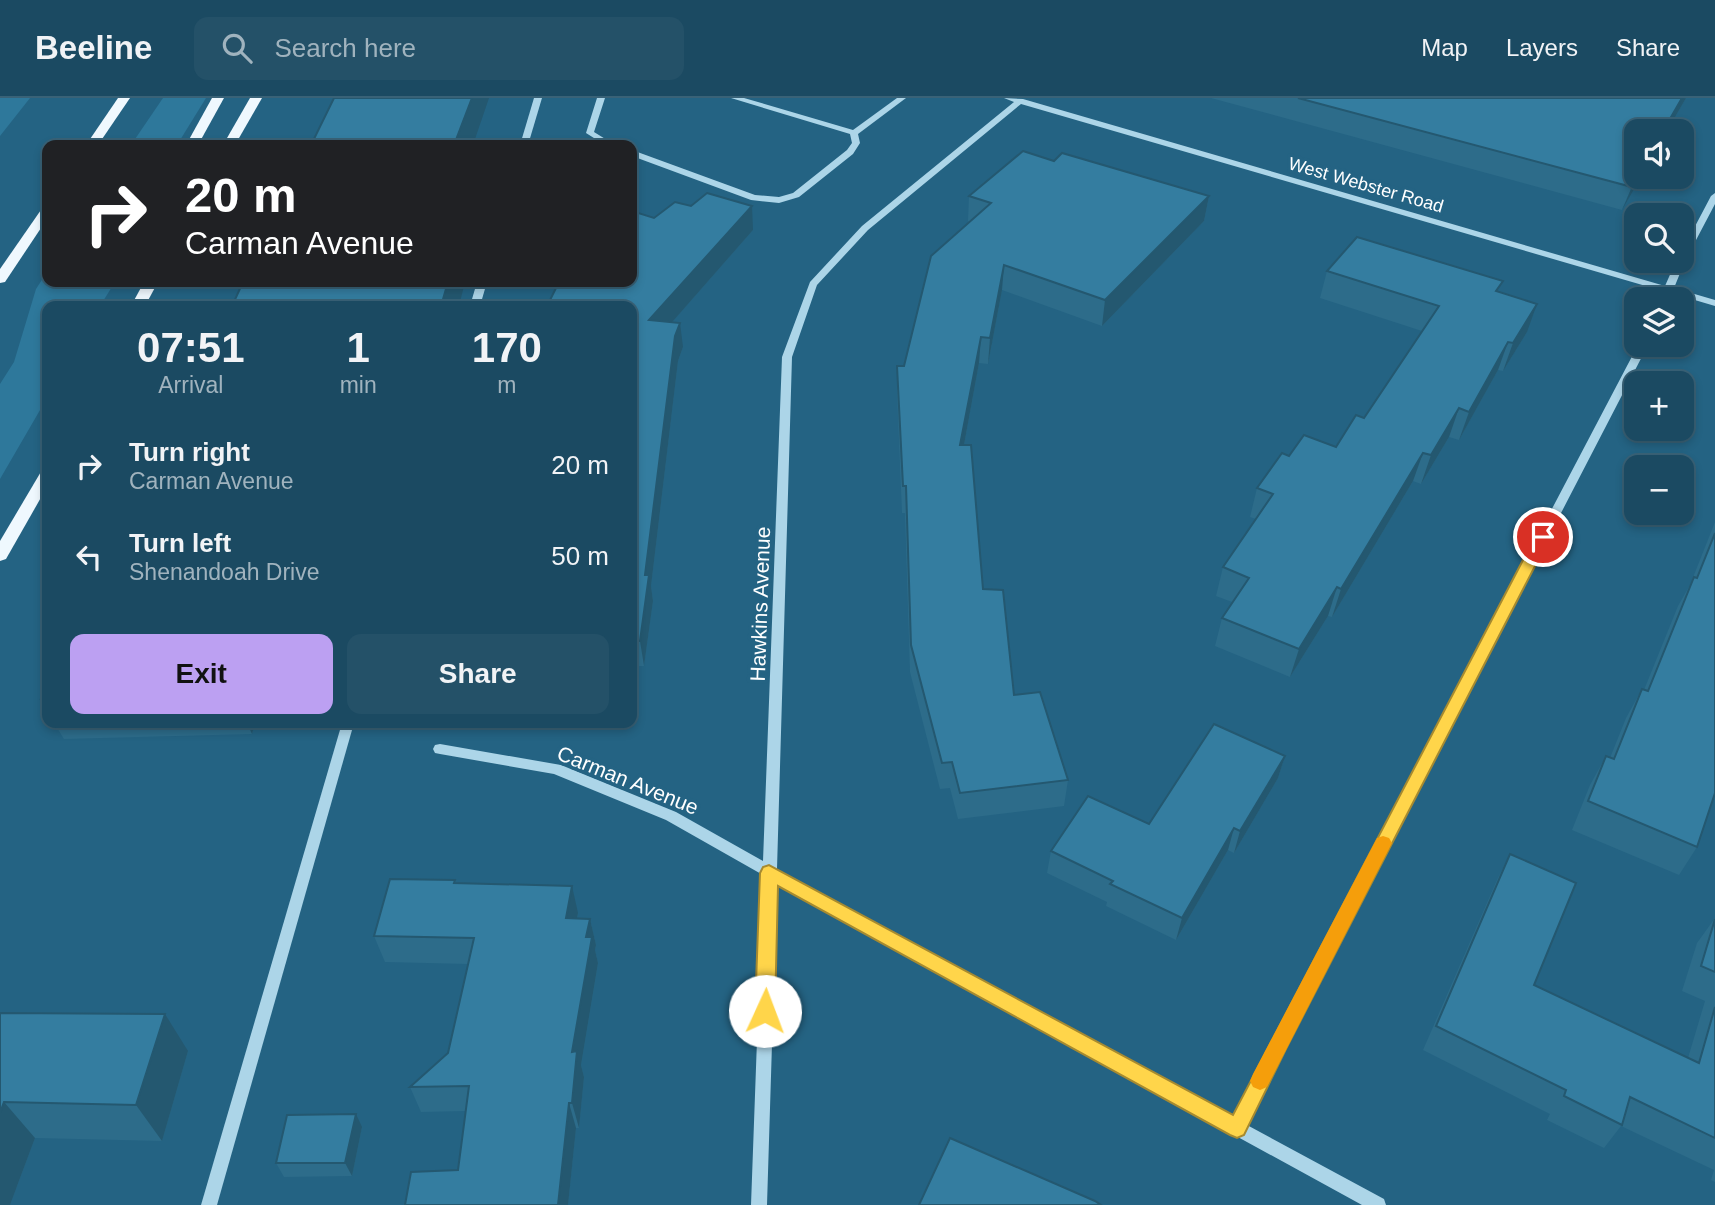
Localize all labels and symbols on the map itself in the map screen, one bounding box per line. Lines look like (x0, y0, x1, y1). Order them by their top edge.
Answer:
street label: West Webster Road (1286, 153, 1446, 217)
pin (1513, 507, 1573, 567)
street label: Hawkins Avenue (746, 526, 774, 682)
street label: Carman Avenue (554, 741, 702, 819)
position arrow (728, 974, 802, 1048)

